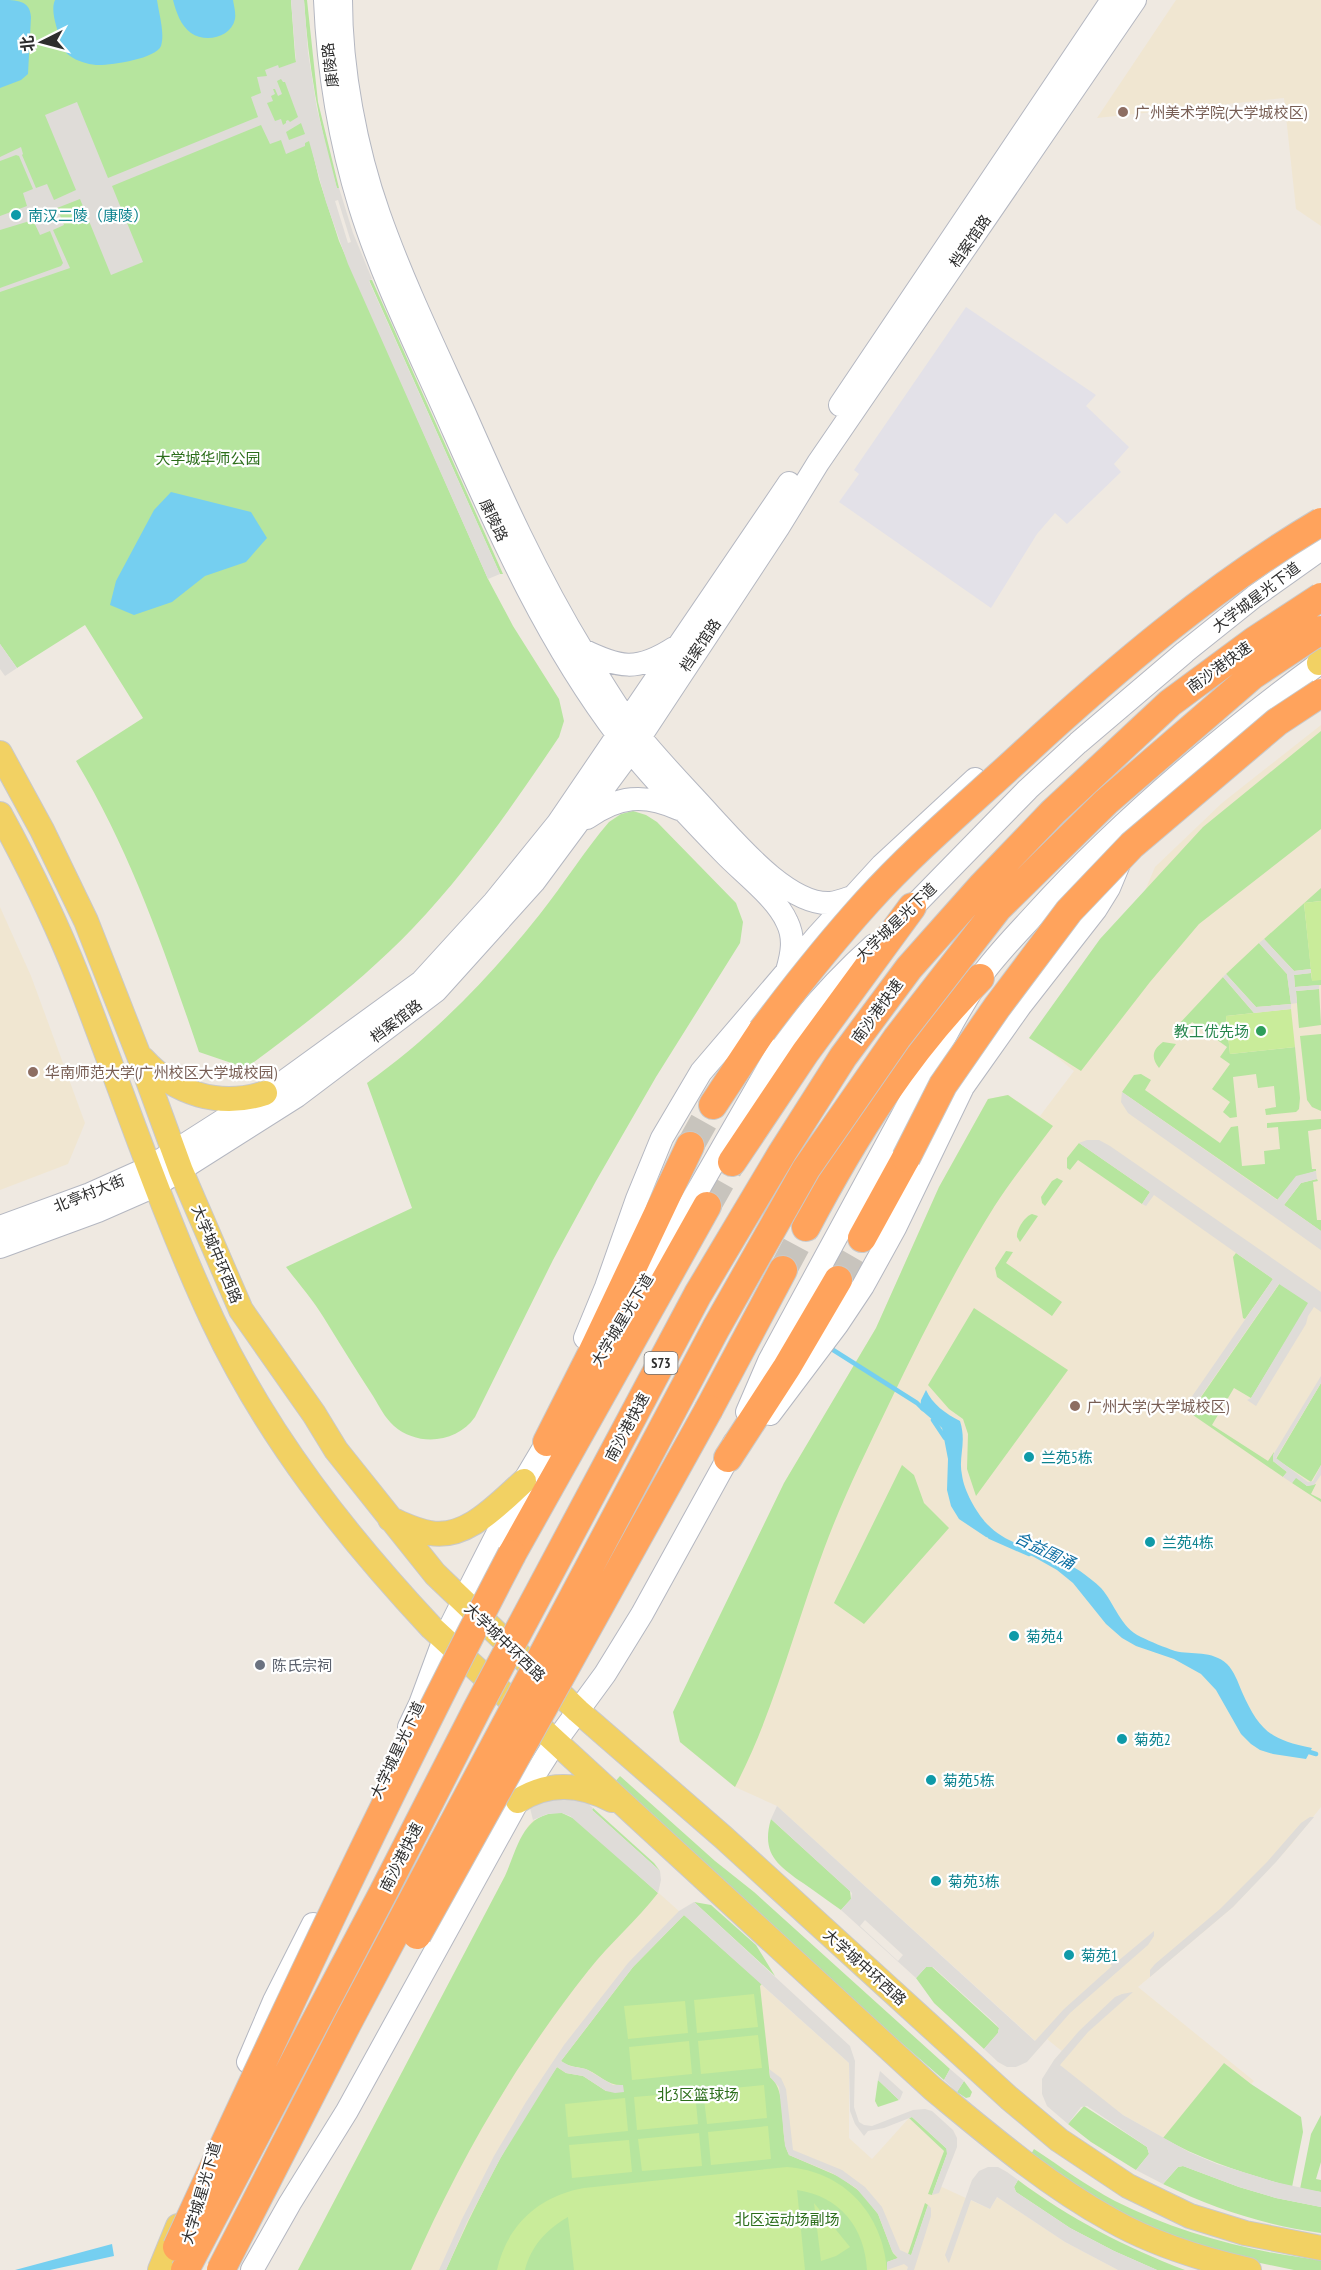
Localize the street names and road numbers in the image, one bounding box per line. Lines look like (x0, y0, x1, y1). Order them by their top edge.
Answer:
street label: 康陵路 (318, 42, 342, 88)
street label: 档案馆路 (945, 211, 995, 271)
street label: 康陵路 (476, 496, 512, 544)
street label: 大学城星光下道 (1208, 558, 1304, 636)
street label: 档案馆路 (675, 615, 725, 675)
street label: 南沙港快速 (1183, 637, 1255, 697)
street label: 大学城星光下道 (852, 879, 940, 965)
street label: 南沙港快速 (847, 975, 907, 1047)
street label: 档案馆路 (366, 995, 426, 1047)
street label: 北亭村大街 (51, 1170, 127, 1216)
street label: 大学城中环西路 (188, 1202, 246, 1306)
street label: 大学城星光下道 (587, 1270, 657, 1370)
road number: S73 (644, 1352, 678, 1374)
street label: 南沙港快速 (601, 1389, 653, 1465)
street label: 大学城中环西路 (461, 1599, 549, 1685)
street label: 大学城星光下道 (366, 1698, 428, 1802)
street label: 南沙港快速 (376, 1819, 426, 1895)
street label: 大学城中环西路 (820, 1925, 910, 2009)
street label: 大学城星光下道 (177, 2140, 225, 2246)

